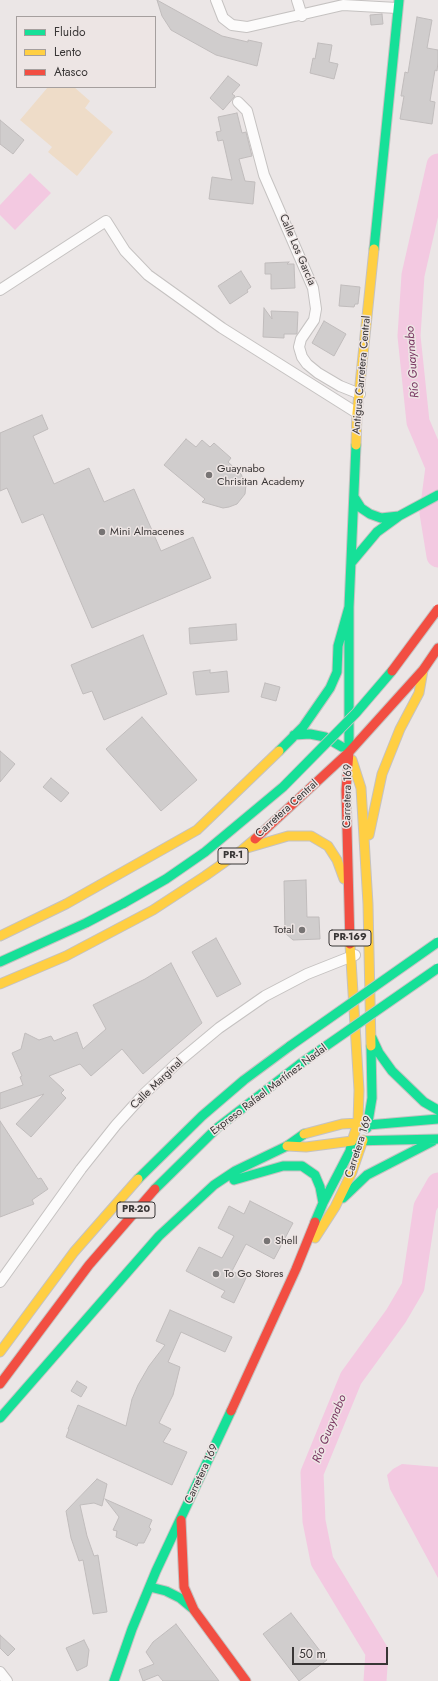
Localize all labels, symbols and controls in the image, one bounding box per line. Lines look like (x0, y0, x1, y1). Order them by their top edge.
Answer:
legend (16, 16, 156, 88)
text: Fluido (54, 23, 86, 41)
text: Lento (54, 43, 81, 61)
text: Atasco (54, 63, 88, 81)
street label: Calle Los García (276, 212, 318, 288)
street label: Antigua Carretera Central (350, 315, 374, 435)
water label: Río Guaynabo (403, 326, 423, 398)
place label: Guaynabo Chrisitan Academy (217, 462, 304, 488)
marker: Guaynabo Chrisitan Academy (204, 470, 214, 480)
place label: Mini Almacenes (110, 525, 184, 539)
marker: Mini Almacenes (97, 527, 107, 537)
street label: Carretera 169 (341, 764, 355, 828)
street label: Carretera Central (253, 777, 321, 841)
road number: PR-1 (218, 848, 248, 864)
place label: Total (274, 923, 294, 937)
marker: Total (297, 925, 307, 935)
road number: PR-169 (329, 930, 371, 946)
street label: Expreso Rafael Martínez Nadal (208, 1042, 330, 1138)
street label: Calle Marginal (128, 1056, 186, 1112)
street label: Carretera 169 (343, 1114, 375, 1180)
road number: PR-20 (117, 1202, 155, 1218)
place label: Shell (275, 1234, 298, 1248)
marker: Shell (262, 1236, 272, 1246)
place label: To Go Stores (224, 1267, 284, 1281)
marker: To Go Stores (211, 1269, 221, 1279)
water label: Río Guaynabo (310, 1393, 350, 1465)
street label: Carretera 169 (182, 1442, 222, 1506)
scale bar (294, 1639, 390, 1665)
text: 50 m (299, 1645, 326, 1663)

